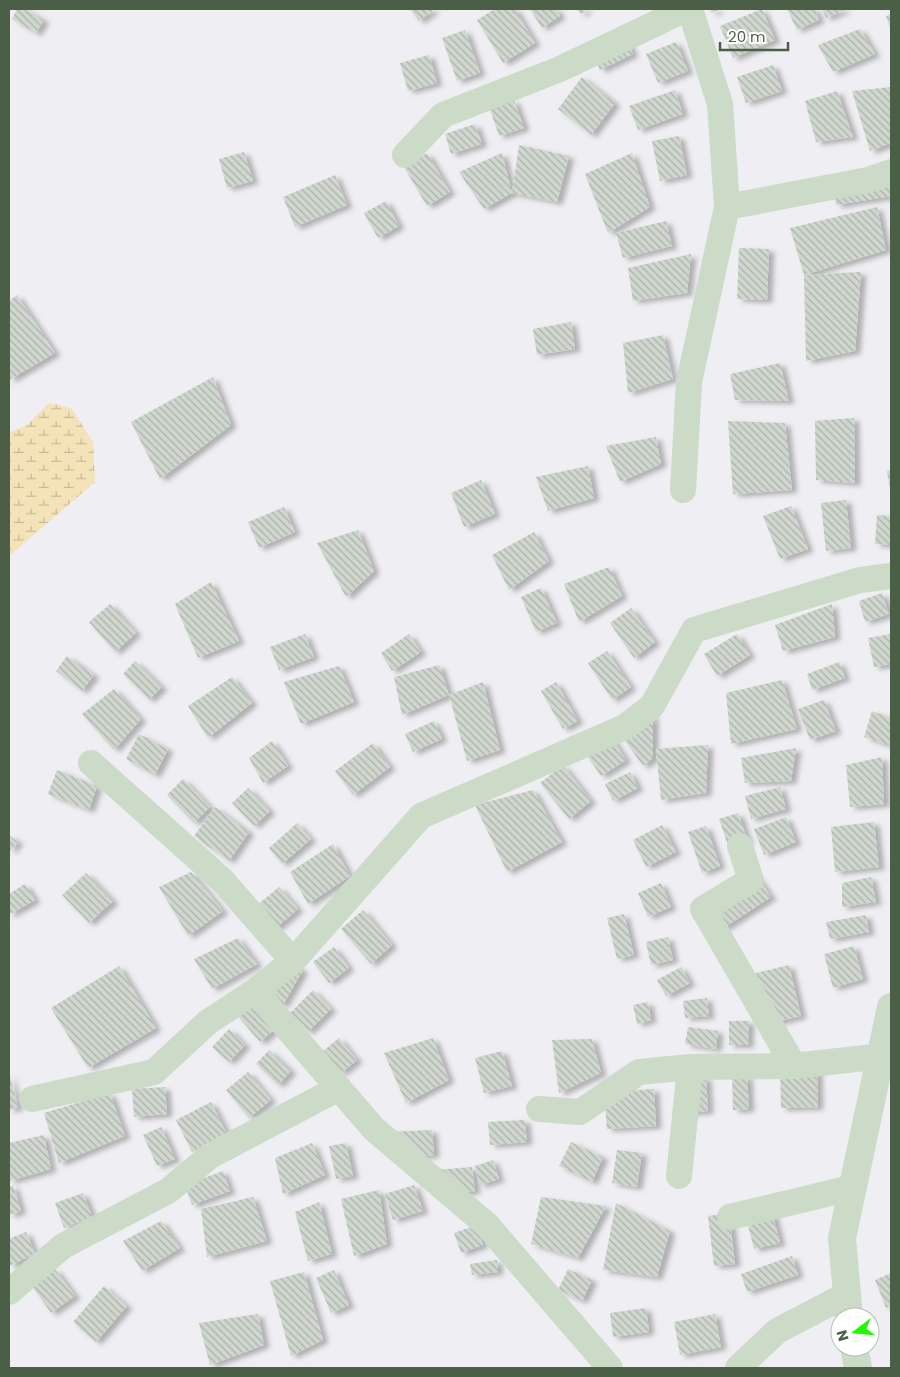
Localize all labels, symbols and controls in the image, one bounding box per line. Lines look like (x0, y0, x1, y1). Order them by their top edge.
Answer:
scale bar (720, 20, 788, 52)
text: 20 m (728, 26, 766, 47)
north arrow (830, 1307, 880, 1357)
text: N (831, 1328, 854, 1343)

